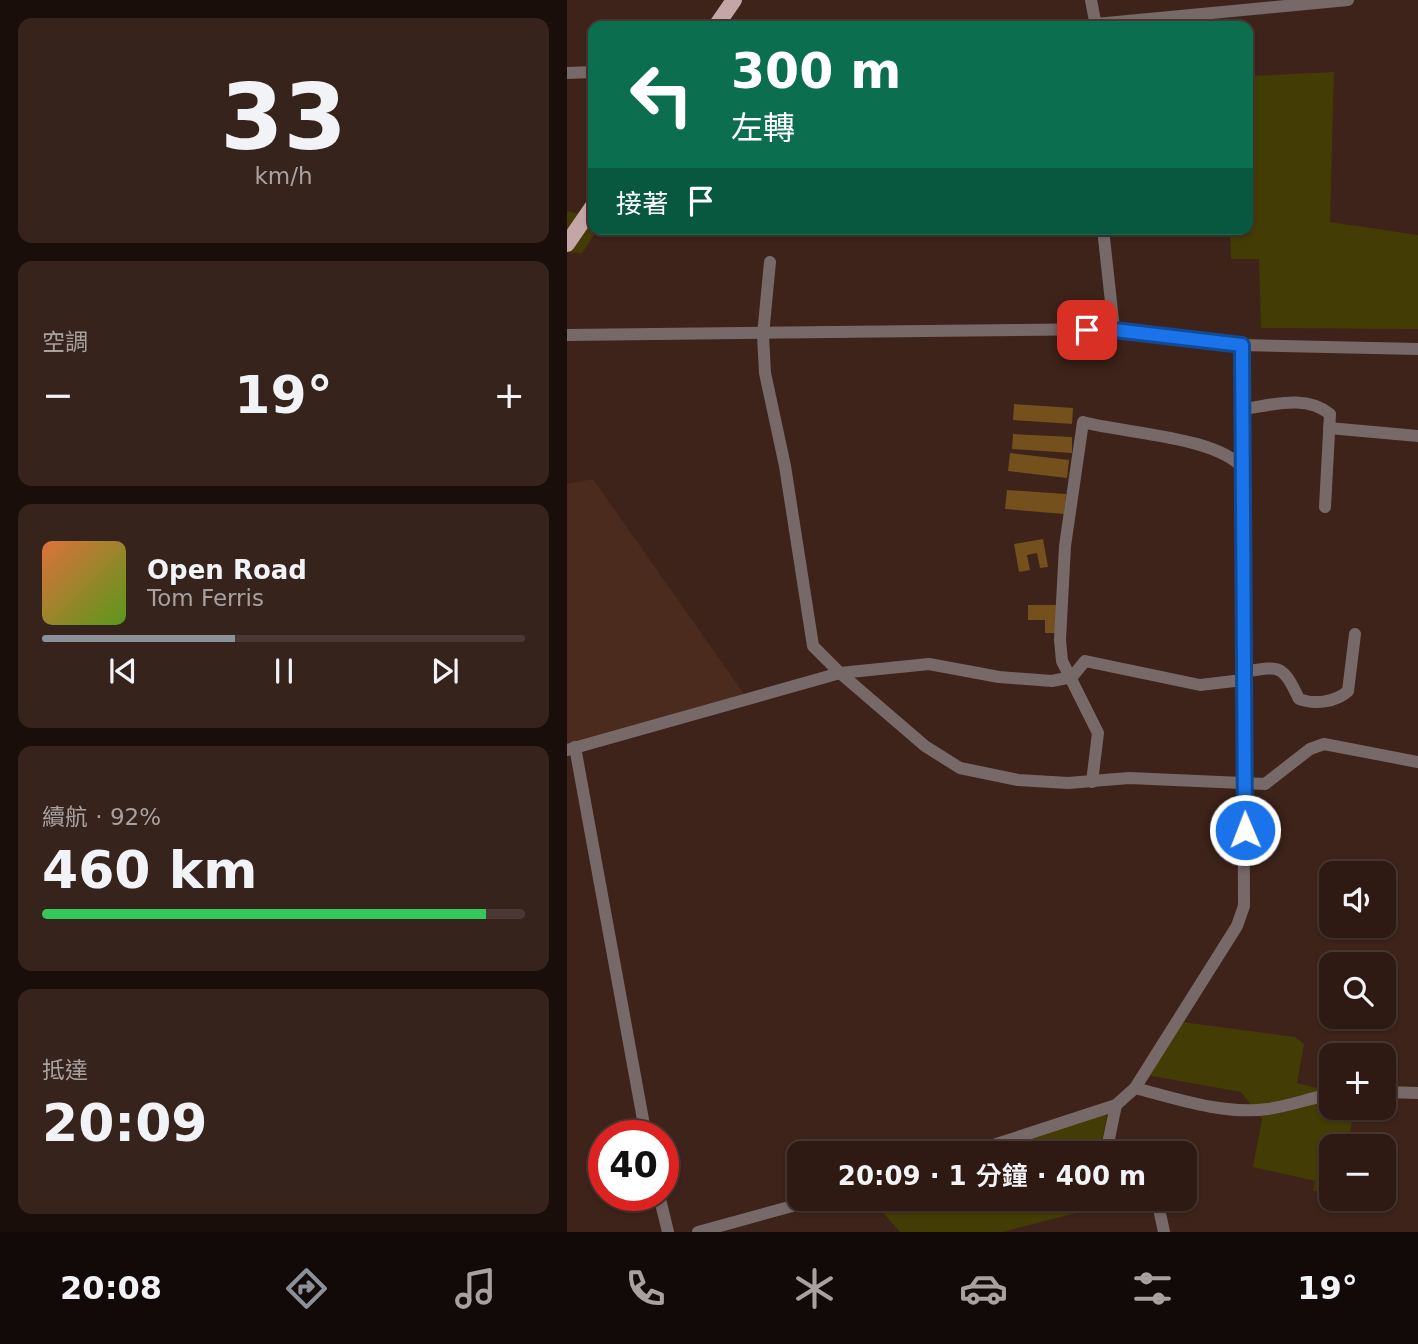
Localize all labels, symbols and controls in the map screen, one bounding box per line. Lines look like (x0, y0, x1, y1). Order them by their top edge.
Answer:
text: 300 m (731, 43, 901, 100)
icon: left (616, 49, 707, 140)
text: 33 (220, 65, 347, 170)
text: 左轉 (731, 109, 795, 147)
text: km/h (254, 163, 313, 189)
icon: arrive (682, 182, 720, 220)
text: 接著 (616, 189, 668, 219)
pin (1057, 300, 1117, 360)
icon: arrive (1068, 311, 1106, 349)
text: 空調 (42, 329, 88, 355)
text: 19° (234, 365, 333, 425)
text: − (42, 373, 74, 417)
text: + (493, 373, 525, 417)
text: Open Road (147, 555, 307, 585)
text: Tom Ferris (147, 585, 264, 611)
icon: previous (104, 652, 142, 690)
icon: pause (265, 652, 303, 690)
icon: next (426, 652, 464, 690)
position arrow (1208, 793, 1282, 867)
text: 續航 · 92% (42, 804, 161, 830)
text: 460 km (42, 840, 257, 900)
map controls (1319, 861, 1396, 1211)
button: sound (1319, 861, 1396, 938)
button: search (1319, 952, 1396, 1029)
button: + (1319, 1043, 1396, 1120)
text: 抵達 (42, 1057, 88, 1083)
text: 20:09 (42, 1093, 208, 1153)
speed limit sign: 40 (588, 1120, 679, 1211)
button: − (1319, 1134, 1396, 1211)
text: 20:09 · 1 分鐘 · 400 m (838, 1161, 1146, 1191)
icon: directions (282, 1264, 331, 1313)
icon: music (451, 1264, 500, 1313)
icon: phone (621, 1264, 670, 1313)
icon: climate (790, 1264, 839, 1313)
icon: car (959, 1264, 1008, 1313)
icon: filters (1128, 1264, 1177, 1313)
text: 20:08 (60, 1269, 162, 1307)
text: 19° (1297, 1269, 1358, 1307)

